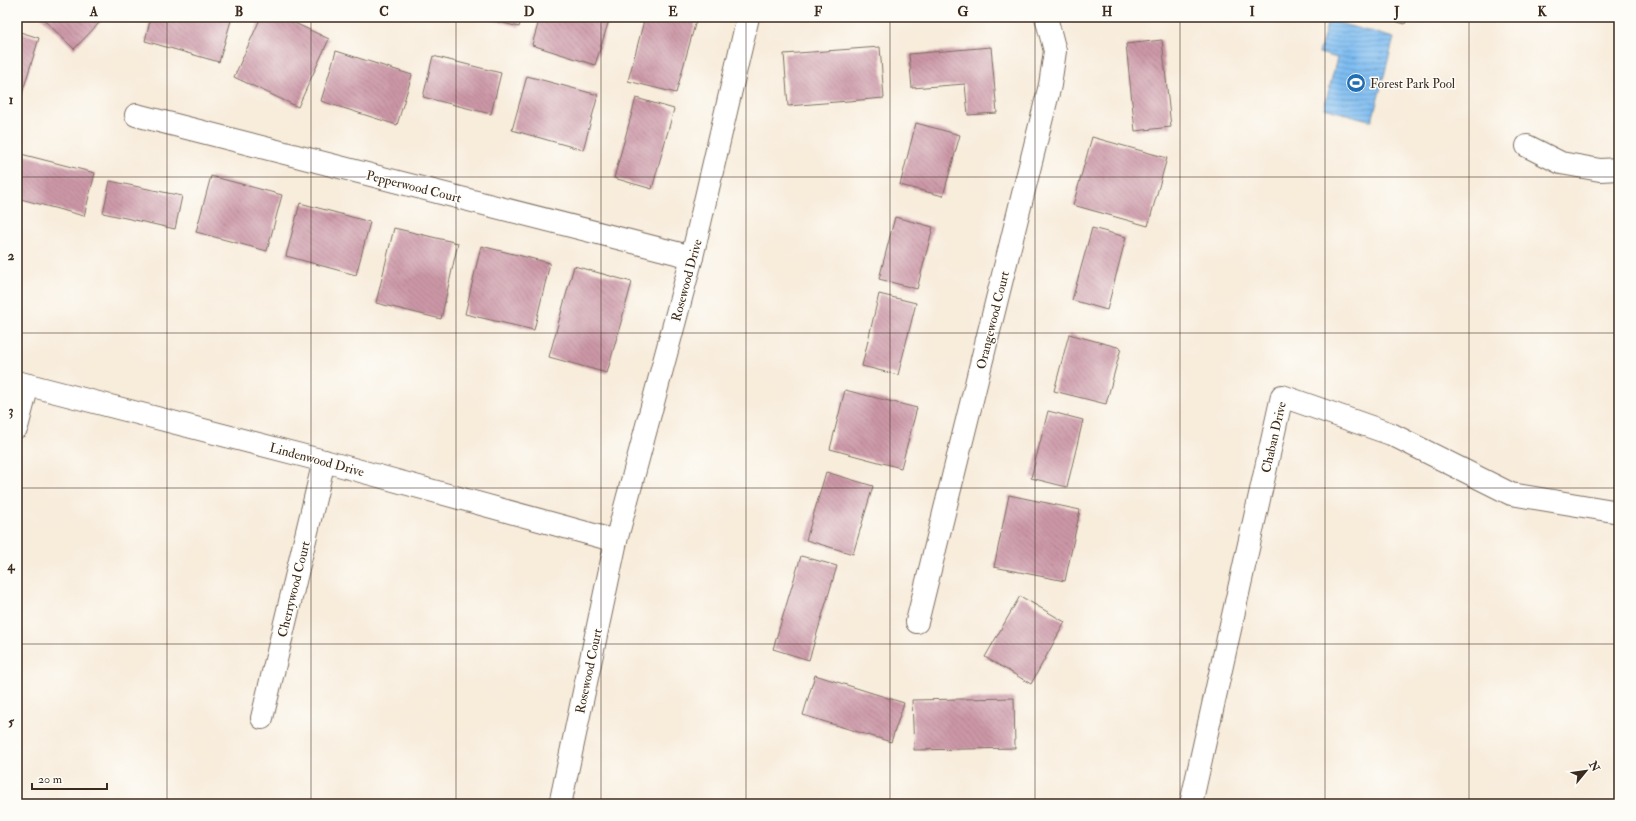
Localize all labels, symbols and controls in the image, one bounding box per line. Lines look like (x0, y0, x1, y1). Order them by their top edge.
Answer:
text: A (89, 4, 99, 20)
text: B (235, 4, 243, 20)
text: C (379, 4, 389, 20)
text: D (524, 4, 535, 20)
text: E (668, 4, 678, 20)
text: F (814, 4, 823, 20)
text: G (958, 4, 969, 20)
text: H (1102, 4, 1113, 20)
text: I (1249, 4, 1255, 20)
text: J (1393, 4, 1400, 21)
text: K (1537, 4, 1547, 20)
sports icon: Forest Park Pool (1345, 72, 1367, 94)
place label: Forest Park Pool (1370, 76, 1456, 92)
text: 1 (9, 92, 14, 108)
street label: Pepperwood Court (364, 167, 463, 207)
street label: Rosewood Drive (668, 237, 706, 323)
text: 2 (8, 248, 15, 264)
street label: Orangewood Court (973, 270, 1013, 371)
street label: Chaban Drive (1258, 400, 1290, 474)
text: 3 (9, 403, 14, 419)
street label: Lindenwood Drive (268, 440, 366, 480)
street label: Cherrywood Court (274, 540, 315, 639)
text: 4 (6, 558, 15, 574)
street label: Rosewood Court (572, 627, 606, 715)
text: 5 (8, 714, 14, 730)
north arrow (1566, 751, 1606, 791)
text: N (1586, 758, 1603, 775)
scale bar (32, 765, 107, 791)
text: 20 m (38, 772, 63, 787)

